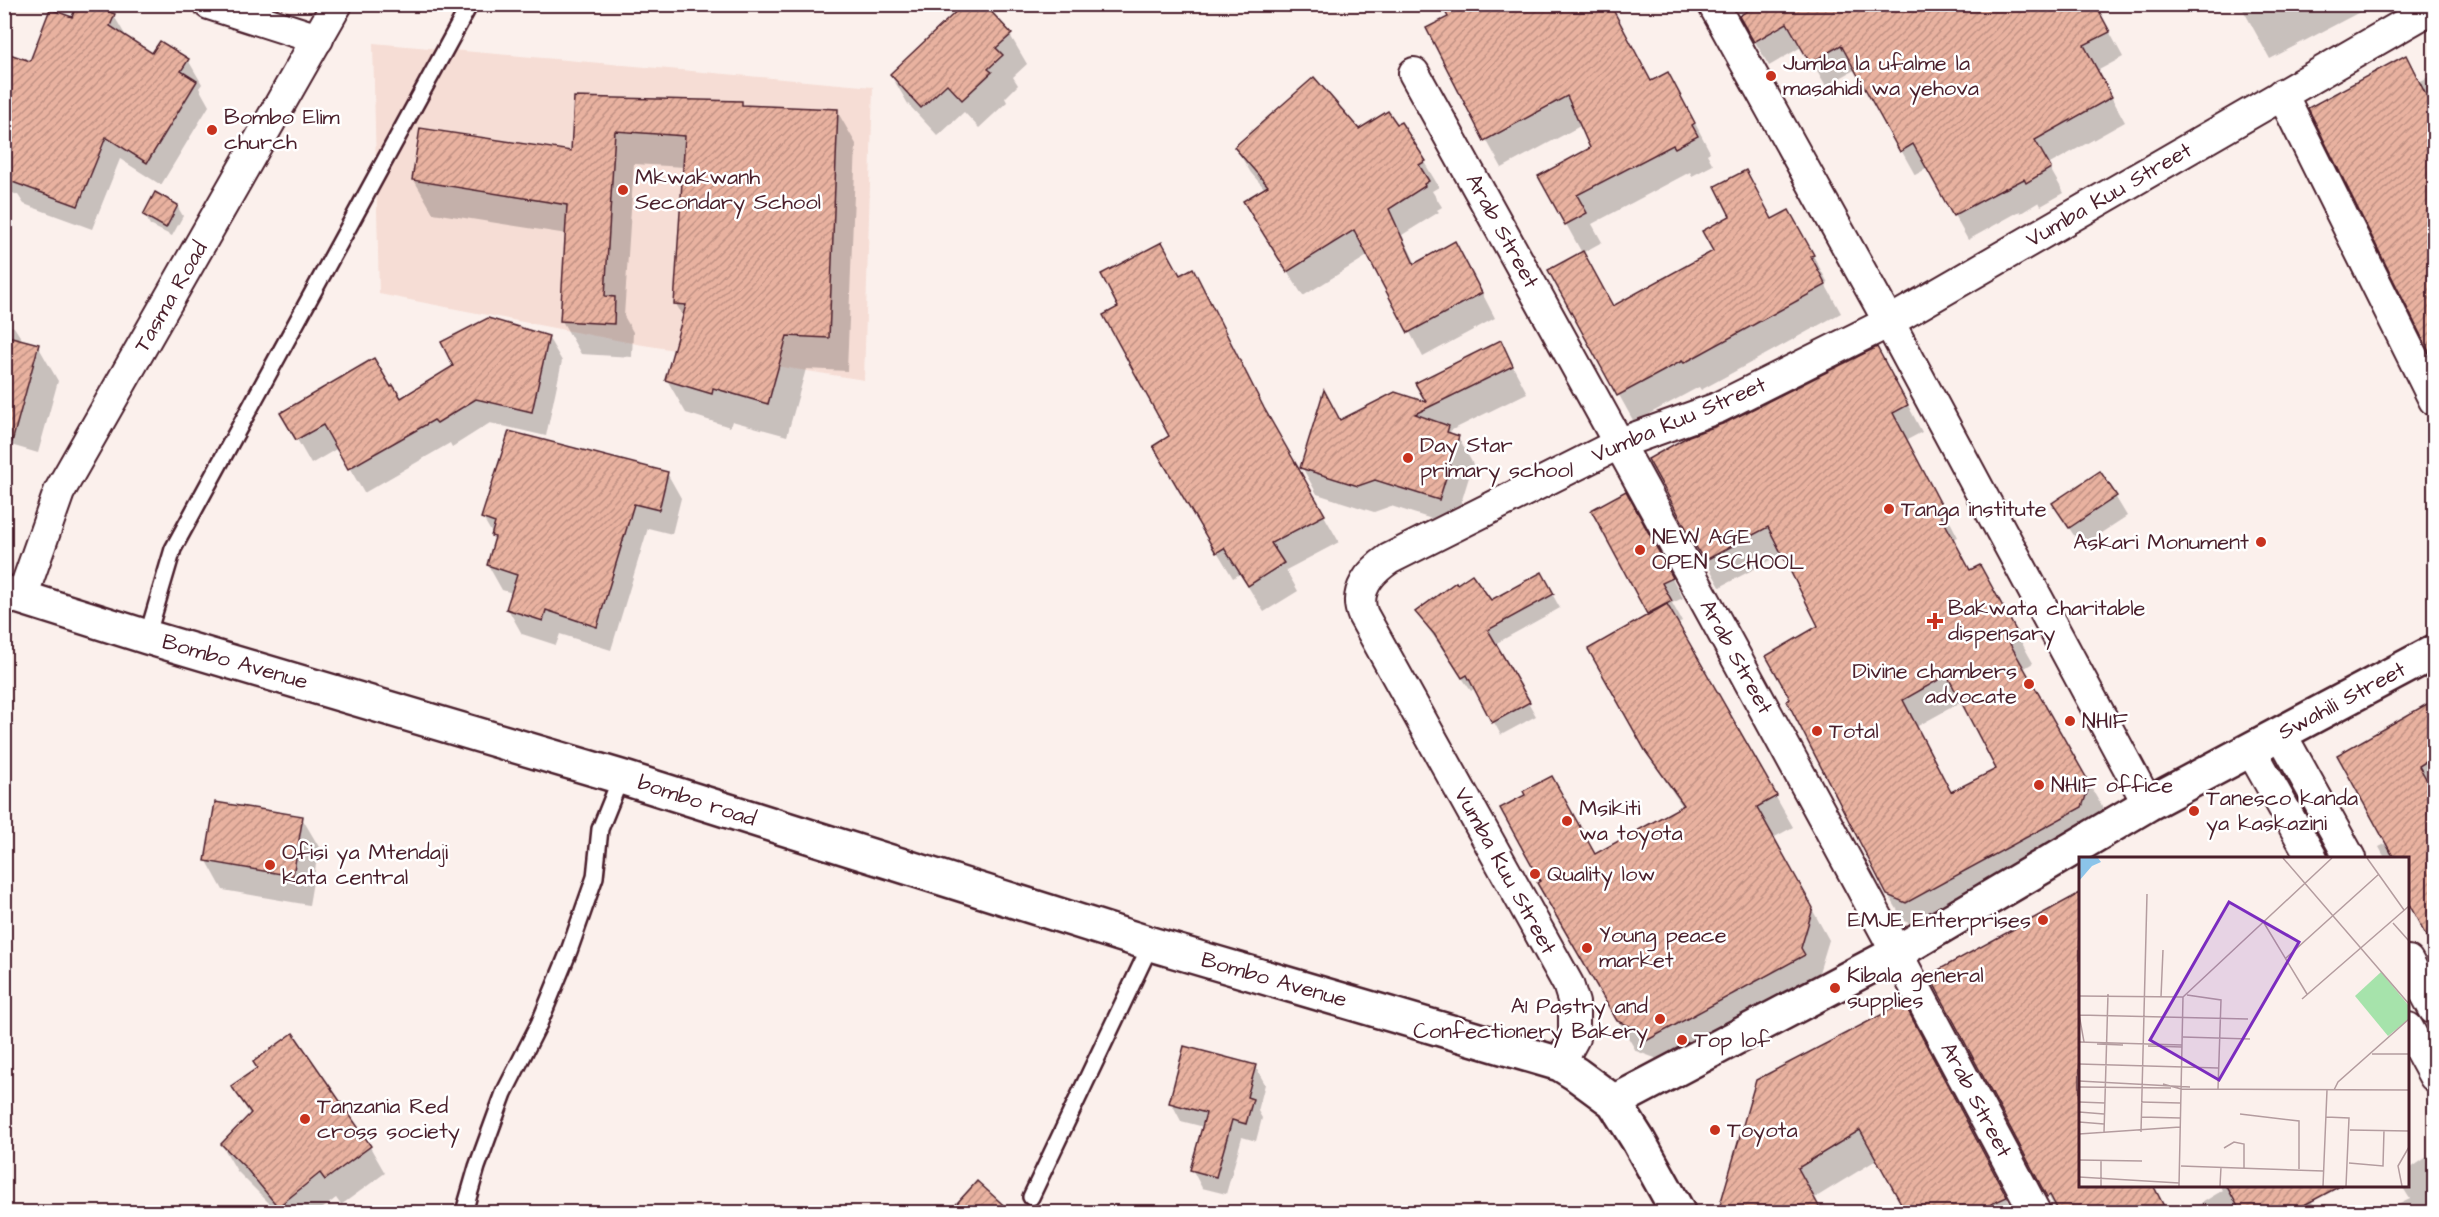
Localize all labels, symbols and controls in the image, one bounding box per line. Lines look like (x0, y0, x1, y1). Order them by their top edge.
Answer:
place label: Jumba la ufalme la masahidi wa yehova (1783, 48, 1979, 105)
marker: Jumba la ufalme la masahidi wa yehova (1764, 69, 1778, 83)
place label: Bombo Elim church (224, 102, 340, 158)
marker: Bombo Elim church (205, 123, 219, 137)
street label: Vumba Kuu Street (2020, 135, 2198, 255)
place label: Mkwakwanh Secondary School (635, 162, 821, 219)
street label: Arab Street (1458, 168, 1546, 294)
marker: Mkwakwanh Secondary School (616, 183, 630, 197)
street label: Tasma Road (127, 236, 215, 358)
street label: Vumba Kuu Street (1587, 369, 1771, 471)
place label: Day Star primary school (1420, 430, 1573, 487)
marker: Day Star primary school (1401, 451, 1415, 465)
place label: Tanga institute (1901, 494, 2047, 526)
marker: Tanga institute (1882, 502, 1896, 516)
place label: NEW AGE OPEN SCHOOL (1652, 522, 1804, 578)
place label: Askari Monument (2073, 527, 2249, 558)
marker: Askari Monument (2254, 535, 2268, 549)
marker: NEW AGE OPEN SCHOOL (1633, 543, 1647, 557)
place label: Bakwata charitable dispensary (1948, 593, 2146, 650)
street label: Arab Street (1692, 594, 1780, 720)
marker: Bakwata charitable dispensary (1926, 612, 1944, 630)
street label: Bombo Avenue (159, 626, 312, 698)
street label: Swahili Street (2273, 654, 2412, 748)
place label: Divine chambers advocate (1852, 656, 2017, 712)
marker: Divine chambers advocate (2022, 677, 2036, 691)
place label: NHIF (2082, 706, 2128, 737)
marker: NHIF (2063, 714, 2077, 728)
place label: Total (1829, 716, 1879, 747)
marker: Total (1810, 724, 1824, 738)
street label: bombo road (634, 767, 760, 835)
place label: NHIF office (2051, 770, 2173, 801)
marker: NHIF office (2032, 778, 2046, 792)
street label: Vumba Kuu Street (1446, 782, 1564, 960)
place label: Tanesco kanda ya kaskazini (2206, 783, 2358, 840)
place label: Msikiti wa toyota (1579, 793, 1683, 850)
marker: Tanesco kanda ya kaskazini (2187, 804, 2201, 818)
marker: Msikiti wa toyota (1560, 814, 1574, 828)
place label: Ofisi ya Mtendaji kata central (282, 837, 448, 893)
inset map (2079, 857, 2409, 1187)
marker: Ofisi ya Mtendaji kata central (263, 858, 277, 872)
place label: Quality low (1547, 859, 1655, 891)
marker: Quality low (1528, 867, 1542, 881)
place label: EMJE Enterprises (1848, 905, 2031, 936)
marker: EMJE Enterprises (2036, 913, 2050, 927)
place label: Young peace market (1599, 920, 1727, 976)
marker: Young peace market (1580, 941, 1594, 955)
street label: Bombo Avenue (1198, 944, 1351, 1016)
place label: Kibala general supplies (1847, 960, 1984, 1016)
marker: Kibala general supplies (1828, 981, 1842, 995)
place label: A1 Pastry and Confectionery Bakery (1413, 991, 1648, 1048)
marker: A1 Pastry and Confectionery Bakery (1653, 1012, 1667, 1026)
place label: Top lof (1694, 1025, 1771, 1056)
marker: Top lof (1675, 1033, 1689, 1047)
street label: Arab Street (1933, 1037, 2019, 1163)
place label: Tanzania Red cross society (317, 1091, 460, 1148)
marker: Tanzania Red cross society (298, 1112, 312, 1126)
place label: Toyota (1727, 1115, 1798, 1147)
marker: Toyota (1708, 1123, 1722, 1137)

